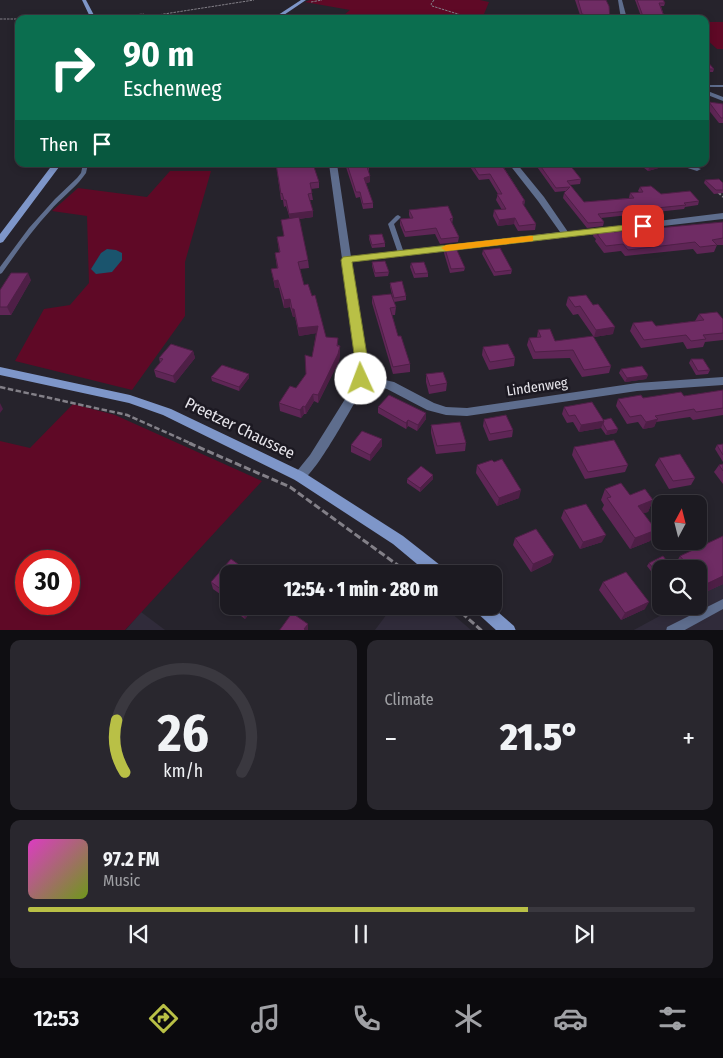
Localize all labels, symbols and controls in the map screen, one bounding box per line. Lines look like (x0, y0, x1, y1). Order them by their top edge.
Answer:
text: 90 m (123, 33, 194, 75)
icon: right (40, 35, 105, 100)
text: Eschenweg (123, 75, 222, 102)
icon: arrive (88, 130, 116, 158)
text: Then (40, 133, 78, 156)
pin (622, 205, 664, 247)
icon: arrive (629, 212, 657, 240)
position arrow (334, 352, 386, 404)
street label: Lindenweg (505, 374, 569, 400)
street label: Preetzer Chaussee (182, 393, 298, 463)
north arrow (652, 495, 708, 550)
map controls (652, 495, 707, 615)
speed limit sign: 30 (15, 550, 80, 615)
button: search (652, 560, 707, 615)
text: 12:54 · 1 min · 280 m (284, 578, 438, 601)
text: Climate (385, 690, 434, 709)
text: 26 (157, 702, 209, 765)
text: 21.5° (500, 714, 579, 760)
text: − (385, 722, 397, 755)
text: + (682, 722, 695, 755)
text: km/h (163, 760, 203, 782)
text: 97.2 FM (103, 848, 159, 871)
text: Music (103, 871, 140, 890)
icon: previous (125, 920, 153, 948)
icon: pause (347, 920, 375, 948)
icon: next (570, 920, 598, 948)
icon: directions (146, 1001, 181, 1036)
icon: music (248, 1001, 283, 1036)
icon: phone (349, 1001, 384, 1036)
icon: climate (451, 1001, 486, 1036)
icon: car (553, 1001, 588, 1036)
icon: filters (655, 1001, 690, 1036)
text: 12:53 (33, 1005, 79, 1032)

